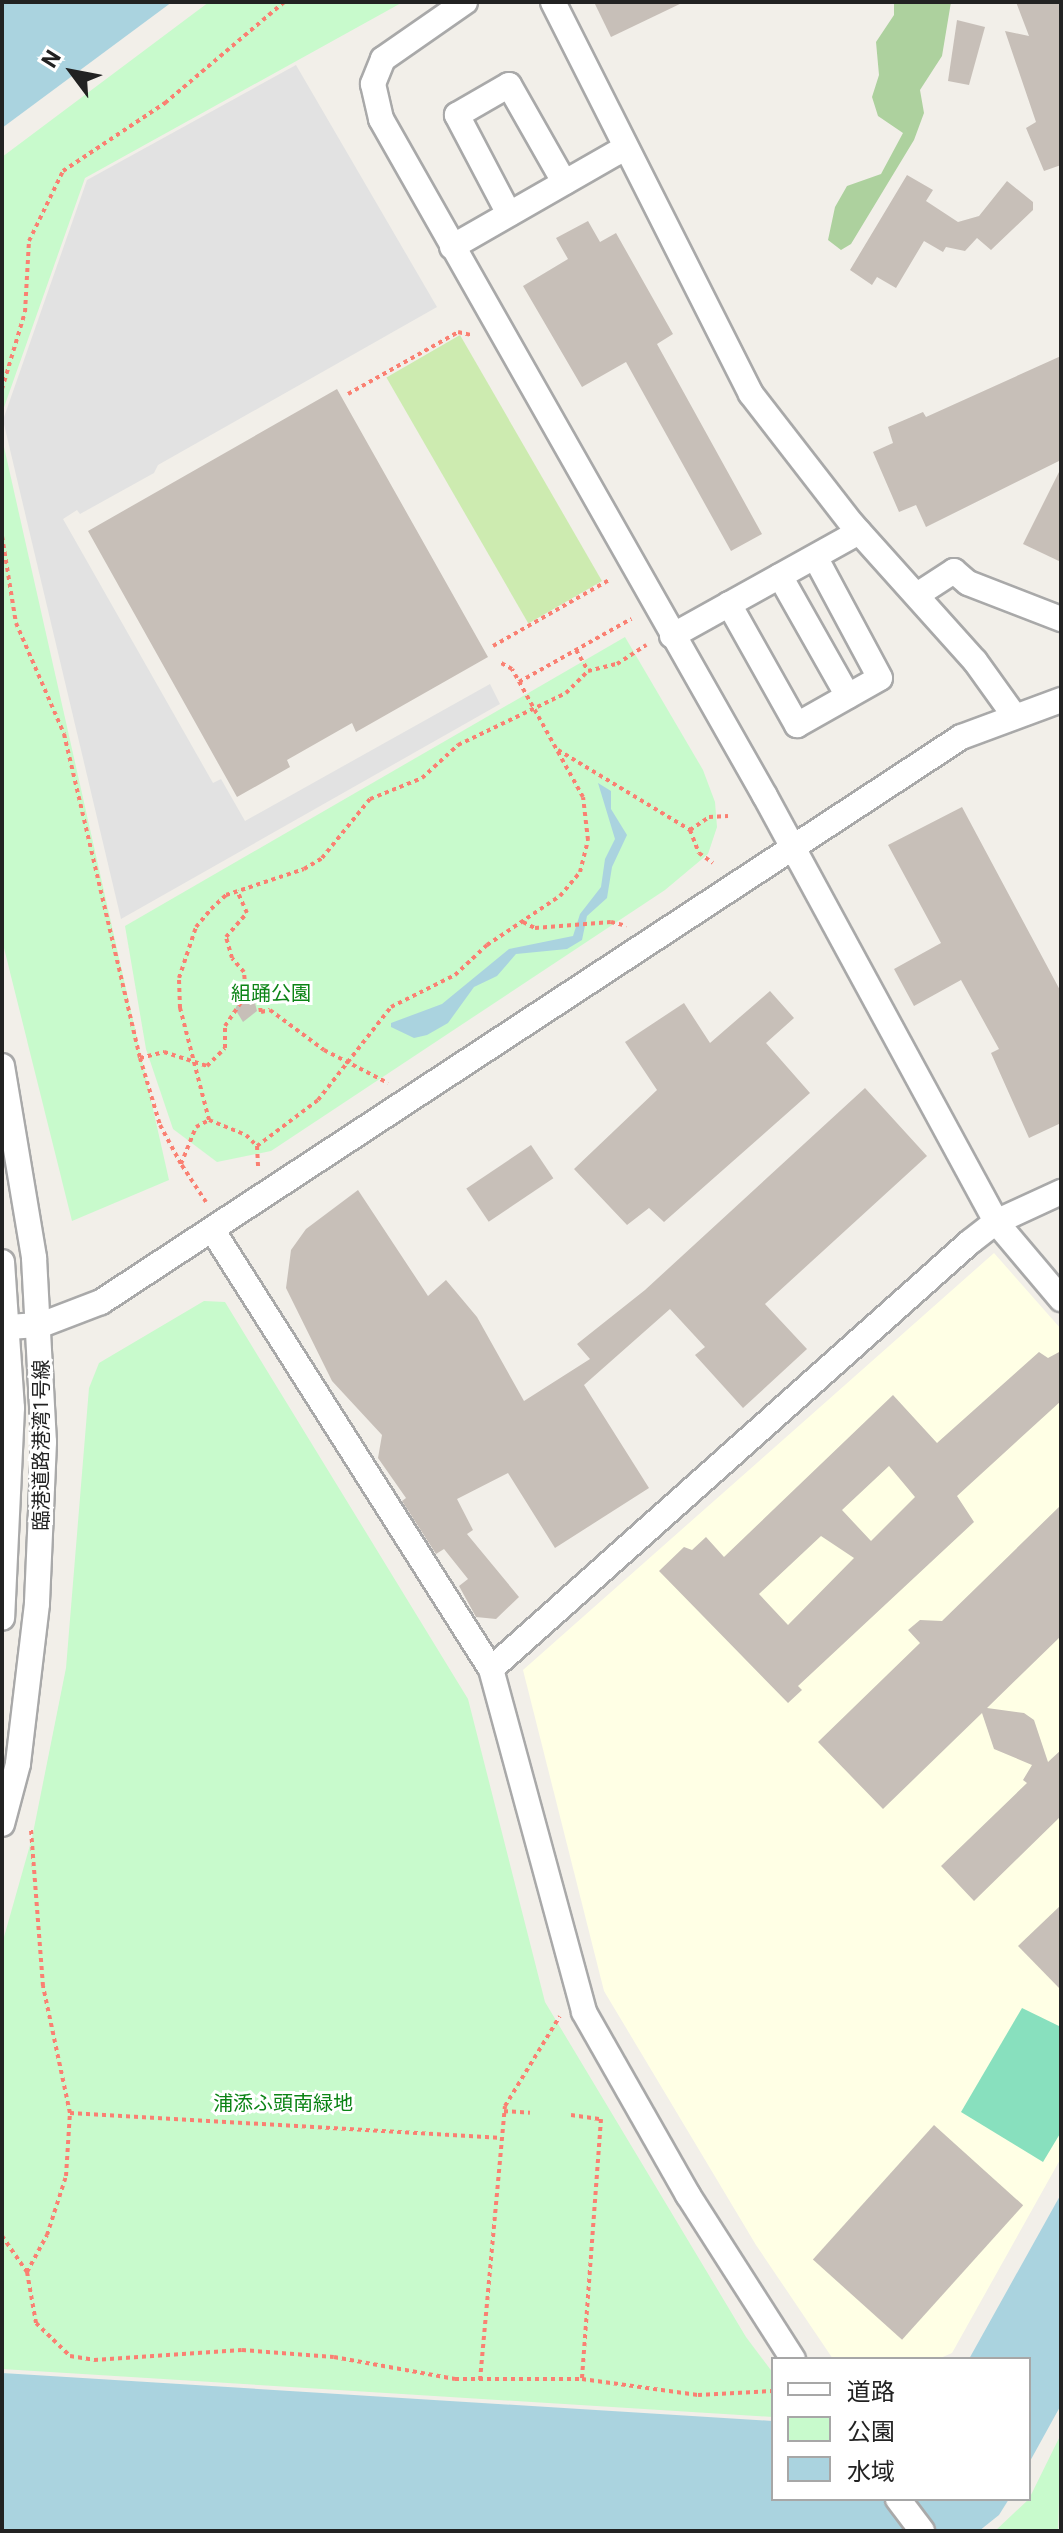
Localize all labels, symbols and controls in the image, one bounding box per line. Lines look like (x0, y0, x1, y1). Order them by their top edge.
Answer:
north arrow (32, 32, 112, 112)
text: N (37, 46, 66, 72)
park label: 組踊公園 (231, 981, 311, 1005)
street label: 臨港道路港湾1号線 (29, 1359, 53, 1531)
park label: 浦添ふ頭南緑地 (213, 2091, 353, 2115)
legend (771, 2357, 1031, 2501)
text: 道路 (847, 2378, 895, 2406)
text: 公園 (847, 2418, 895, 2446)
text: 水域 (847, 2458, 895, 2486)

